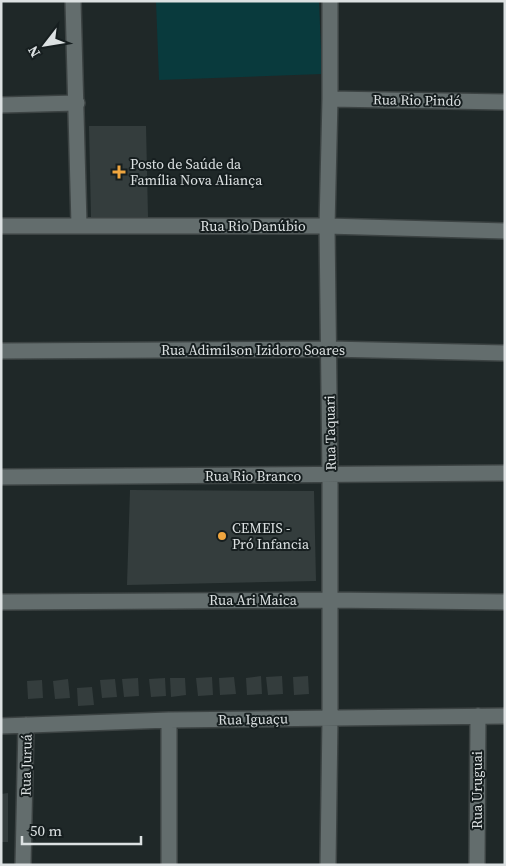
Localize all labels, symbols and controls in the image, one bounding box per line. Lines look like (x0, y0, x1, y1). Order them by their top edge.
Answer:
north arrow (20, 20, 70, 70)
text: N (23, 42, 45, 61)
street label: Rua Rio Pindó (373, 89, 462, 111)
place label: Posto de Saúde da Família Nova Aliança (130, 154, 263, 190)
marker: Posto de Saúde da Família Nova Aliança (112, 165, 126, 179)
street label: Rua Rio Danúbio (200, 216, 306, 236)
street label: Rua Adimilson Izidoro Soares (161, 340, 345, 360)
street label: Rua Taquari (319, 395, 341, 471)
street label: Rua Rio Branco (205, 466, 301, 486)
place label: CEMEIS - Pró Infancia (232, 518, 310, 554)
marker: CEMEIS - Pró Infancia (216, 530, 228, 542)
street label: Rua Ari Maica (209, 590, 298, 610)
street label: Rua Iguaçu (218, 708, 288, 730)
street label: Rua Juruá (15, 733, 37, 796)
street label: Rua Uruguai (467, 751, 487, 829)
scale bar (22, 814, 141, 846)
text: 50 m (30, 820, 62, 841)

